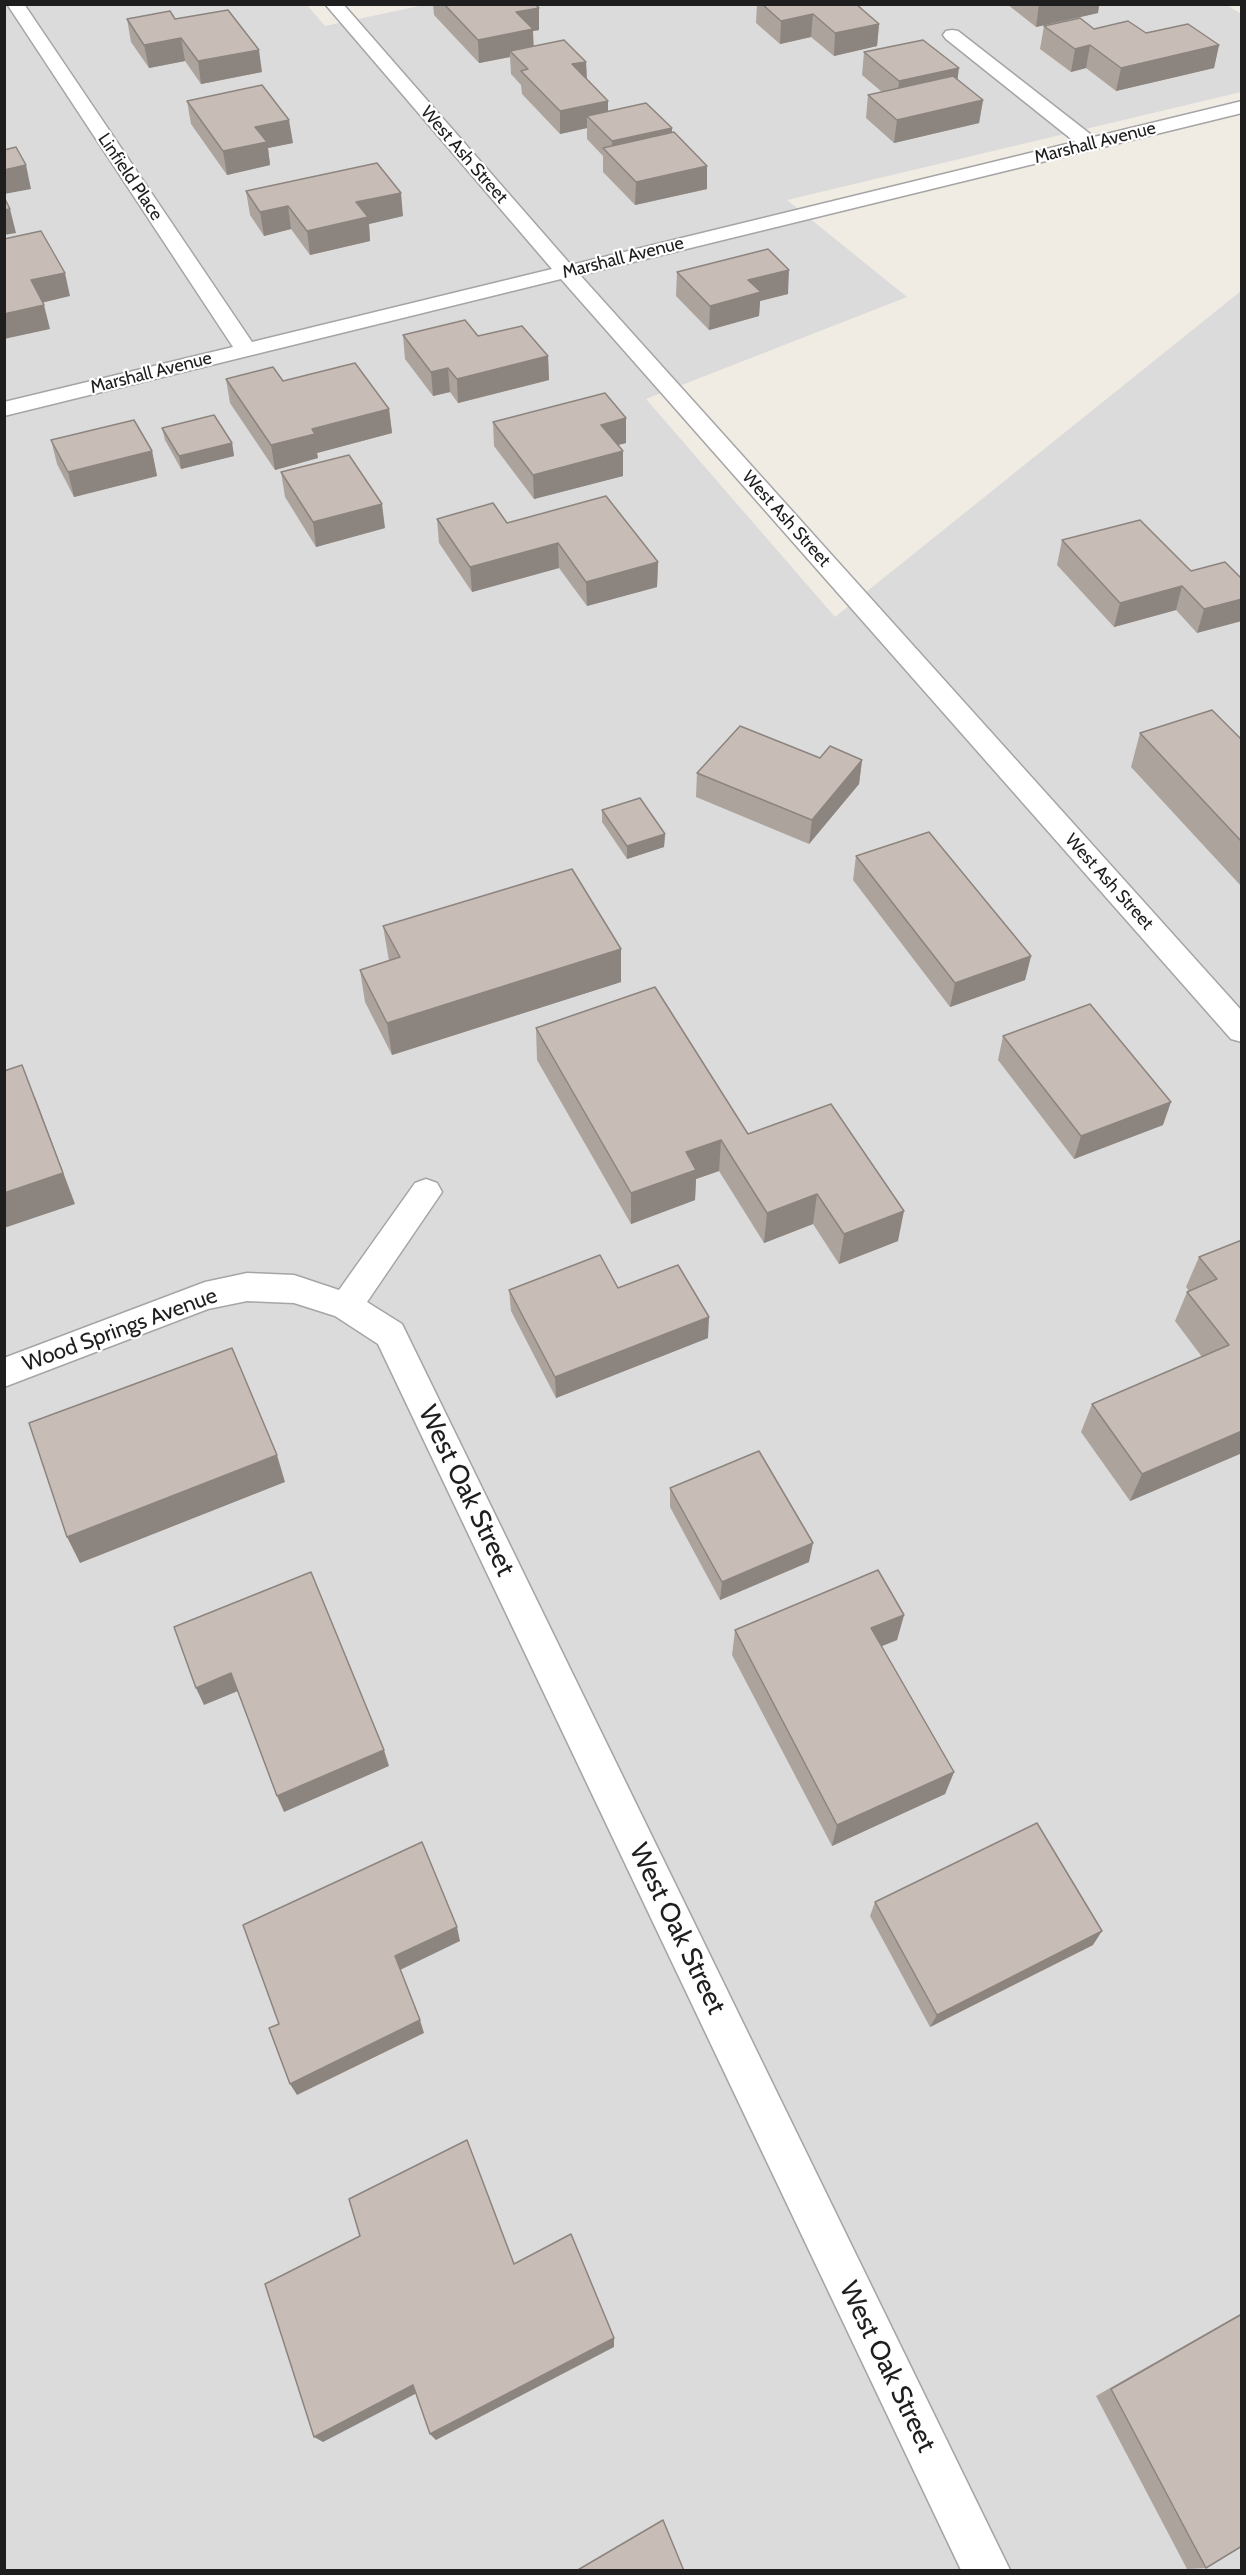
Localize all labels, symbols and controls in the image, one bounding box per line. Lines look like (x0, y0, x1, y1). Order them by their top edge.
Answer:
street label: West Ash Street (416, 102, 512, 208)
street label: Marshall Avenue (1032, 117, 1158, 169)
street label: Linfield Place (93, 129, 167, 225)
street label: Marshall Avenue (560, 232, 686, 284)
street label: Marshall Avenue (88, 347, 214, 399)
street label: West Ash Street (737, 467, 835, 571)
street label: West Ash Street (1060, 830, 1158, 934)
street label: Wood Springs Avenue (19, 1283, 221, 1377)
street label: West Oak Street (411, 1400, 521, 1582)
street label: West Oak Street (622, 1838, 732, 2020)
street label: West Oak Street (832, 2276, 942, 2458)

